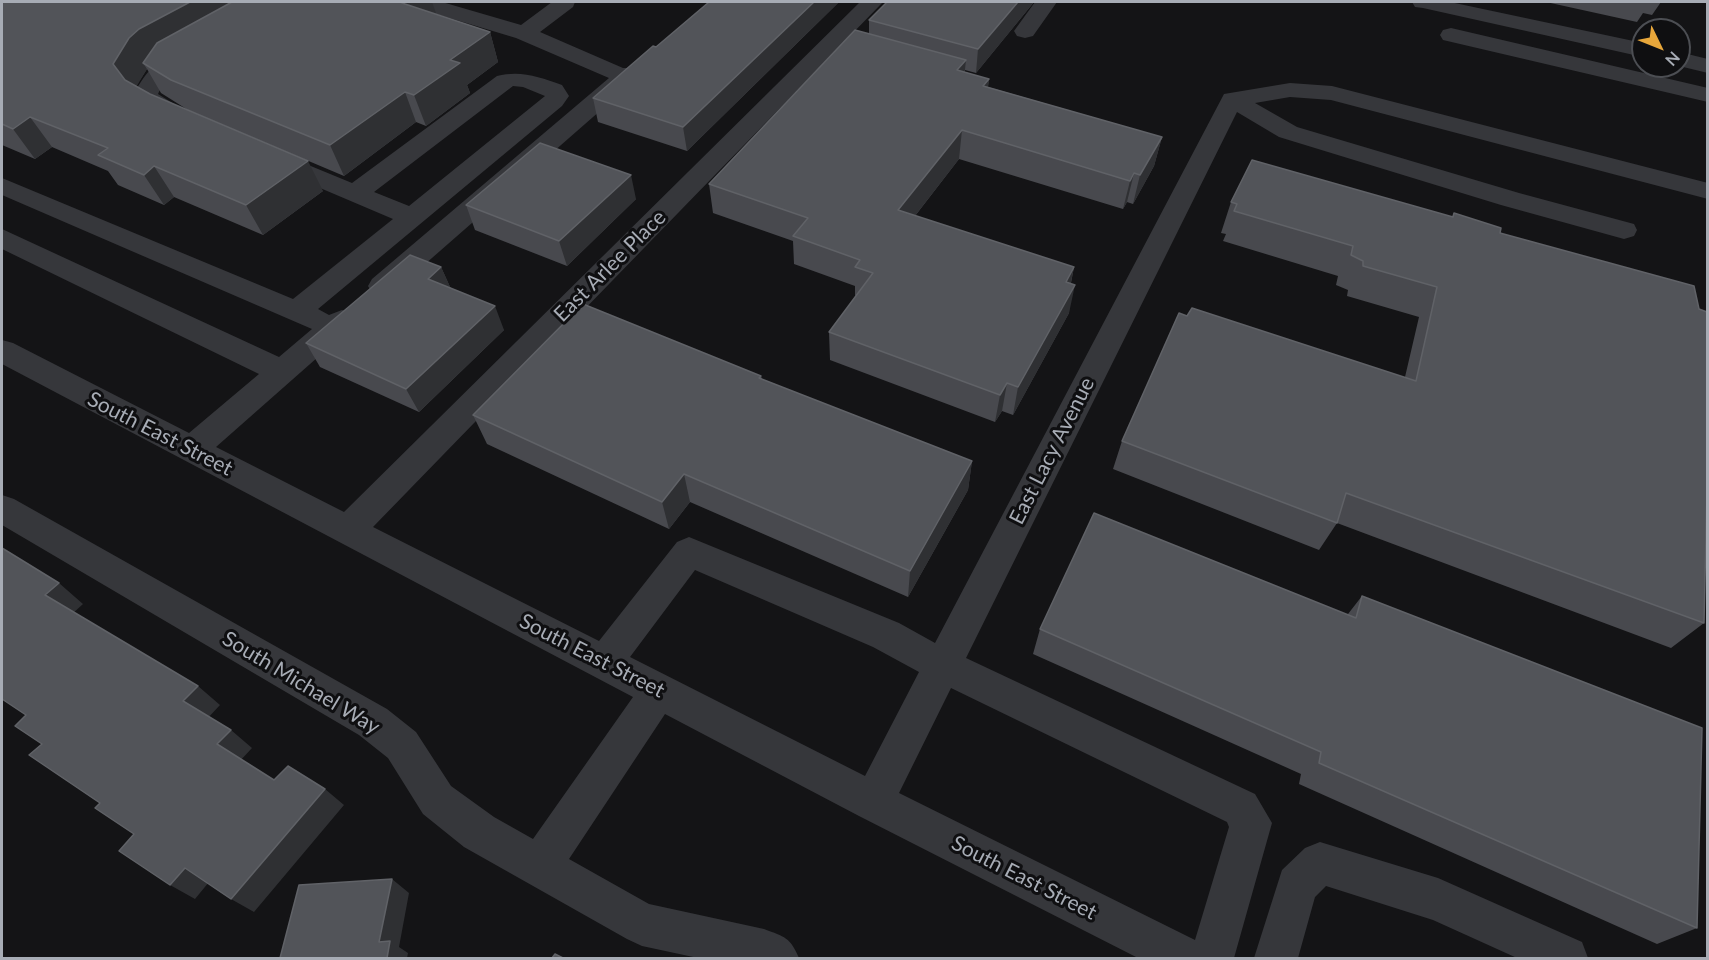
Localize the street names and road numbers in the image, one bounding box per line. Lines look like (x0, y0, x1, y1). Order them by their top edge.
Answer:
street label: East Arlee Place (549, 205, 671, 327)
street label: East Lacy Avenue (1004, 373, 1100, 529)
street label: South East Street (83, 387, 237, 481)
street label: South East Street (515, 609, 669, 703)
street label: South Michael Way (218, 626, 384, 740)
street label: South East Street (947, 831, 1101, 925)

